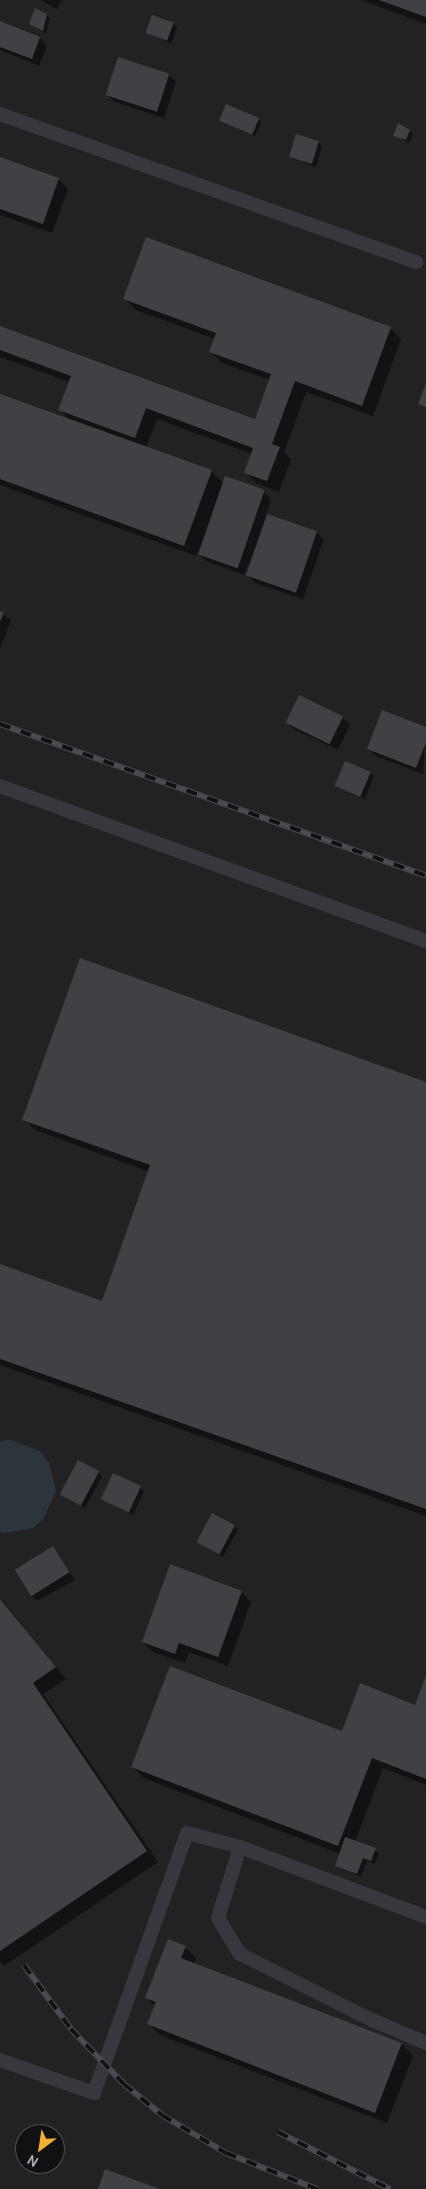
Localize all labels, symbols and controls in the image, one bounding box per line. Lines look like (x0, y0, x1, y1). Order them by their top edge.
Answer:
north arrow (15, 2124, 65, 2174)
text: N (24, 2151, 42, 2171)

